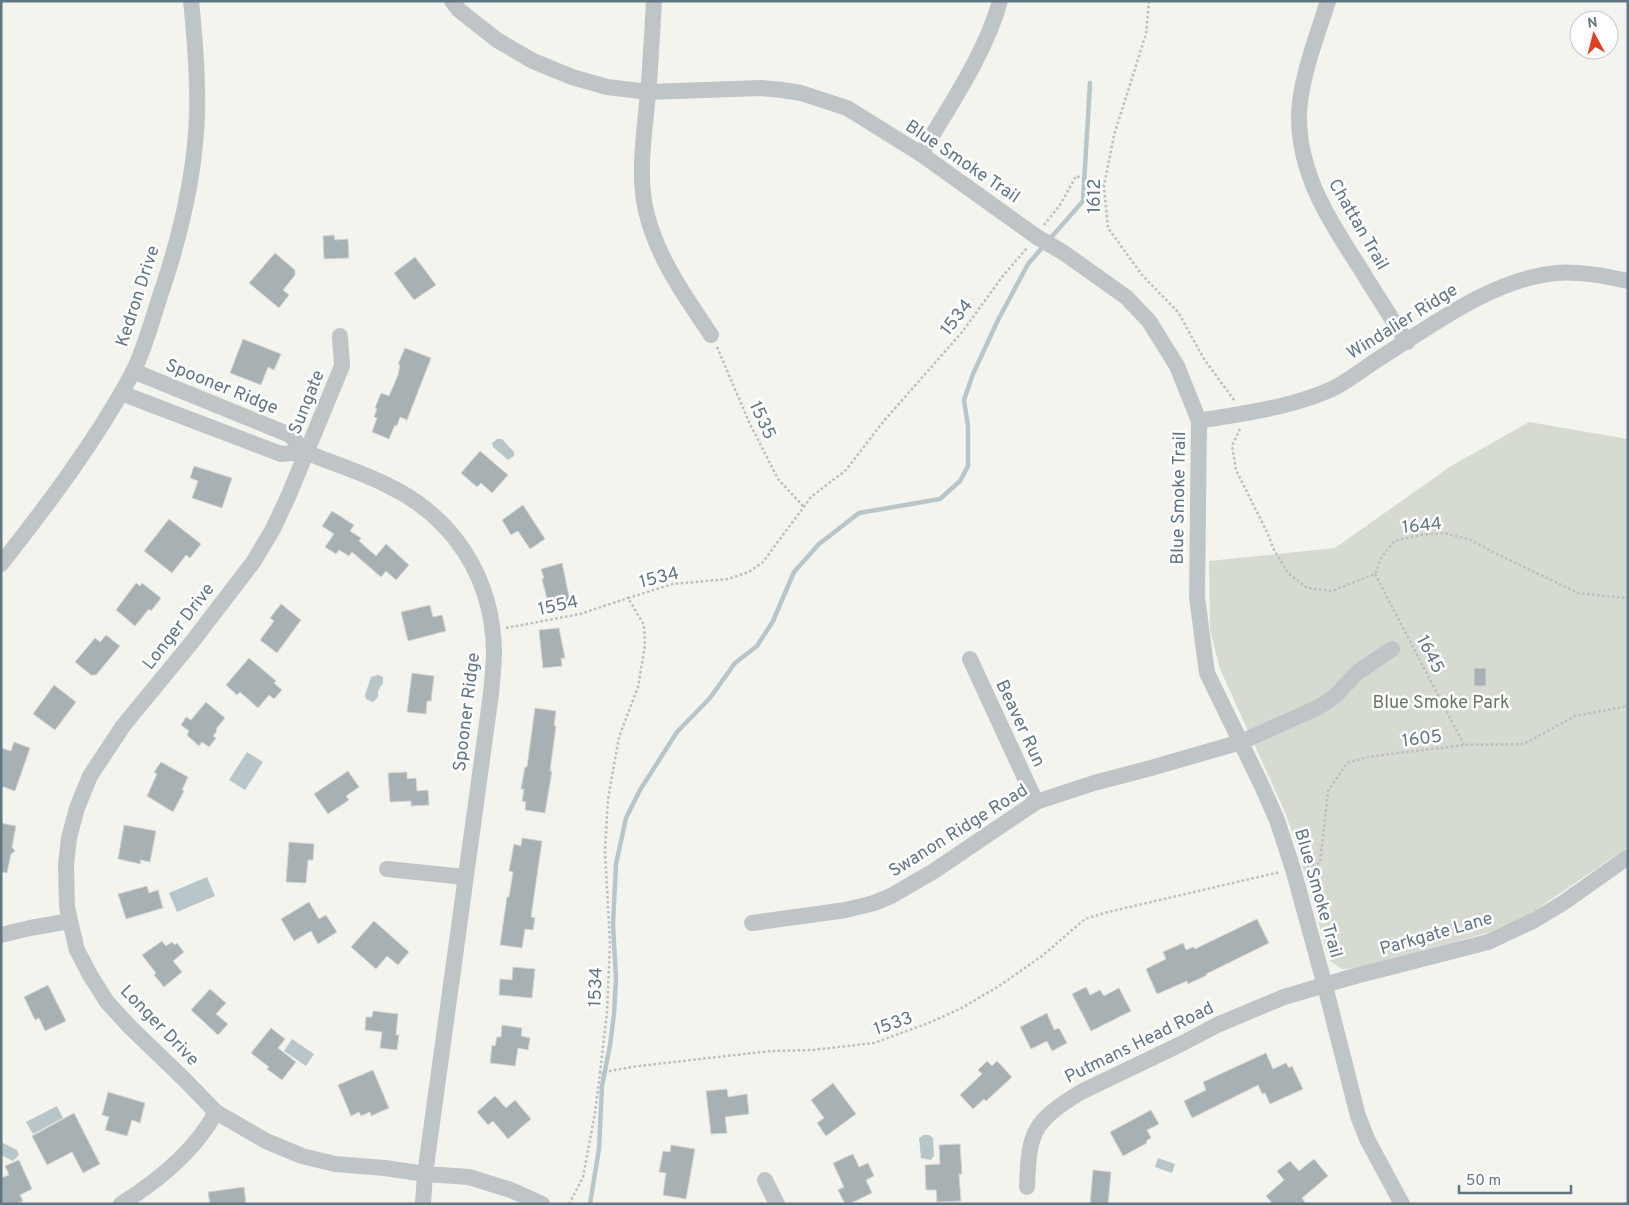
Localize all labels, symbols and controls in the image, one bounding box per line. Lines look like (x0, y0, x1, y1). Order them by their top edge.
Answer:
north arrow (1569, 10, 1619, 60)
text: N (1587, 15, 1599, 33)
street label: Blue Smoke Trail (900, 115, 1024, 209)
street label: Chattan Trail (1322, 175, 1393, 275)
street label: 1612 (1084, 178, 1107, 214)
street label: Kedron Drive (111, 243, 166, 350)
street label: Windalier Ridge (1343, 279, 1463, 366)
street label: 1534 (936, 295, 979, 341)
street label: Spooner Ridge (162, 354, 281, 420)
street label: Sungate (284, 367, 331, 438)
street label: 1535 (743, 398, 780, 444)
street label: Blue Smoke Trail (1167, 431, 1192, 565)
street label: 1644 (1401, 513, 1443, 540)
street label: 1534 (637, 562, 682, 594)
street label: Longer Drive (138, 579, 220, 675)
street label: 1554 (536, 591, 581, 622)
street label: 1645 (1410, 632, 1449, 678)
street label: Spooner Ridge (449, 652, 486, 773)
street label: Beaver Run (989, 676, 1050, 771)
park label: Blue Smoke Park (1373, 692, 1509, 715)
street label: 1605 (1401, 726, 1444, 753)
street label: Swanon Ridge Road (885, 779, 1033, 883)
street label: Blue Smoke Trail (1288, 826, 1347, 961)
street label: Parkgate Lane (1377, 907, 1496, 962)
street label: 1534 (584, 967, 609, 1007)
street label: Longer Drive (114, 981, 203, 1072)
street label: Putmans Head Road (1061, 997, 1218, 1089)
street label: 1533 (871, 1007, 916, 1042)
scale bar (1459, 1162, 1572, 1194)
text: 50 m (1466, 1172, 1501, 1191)

